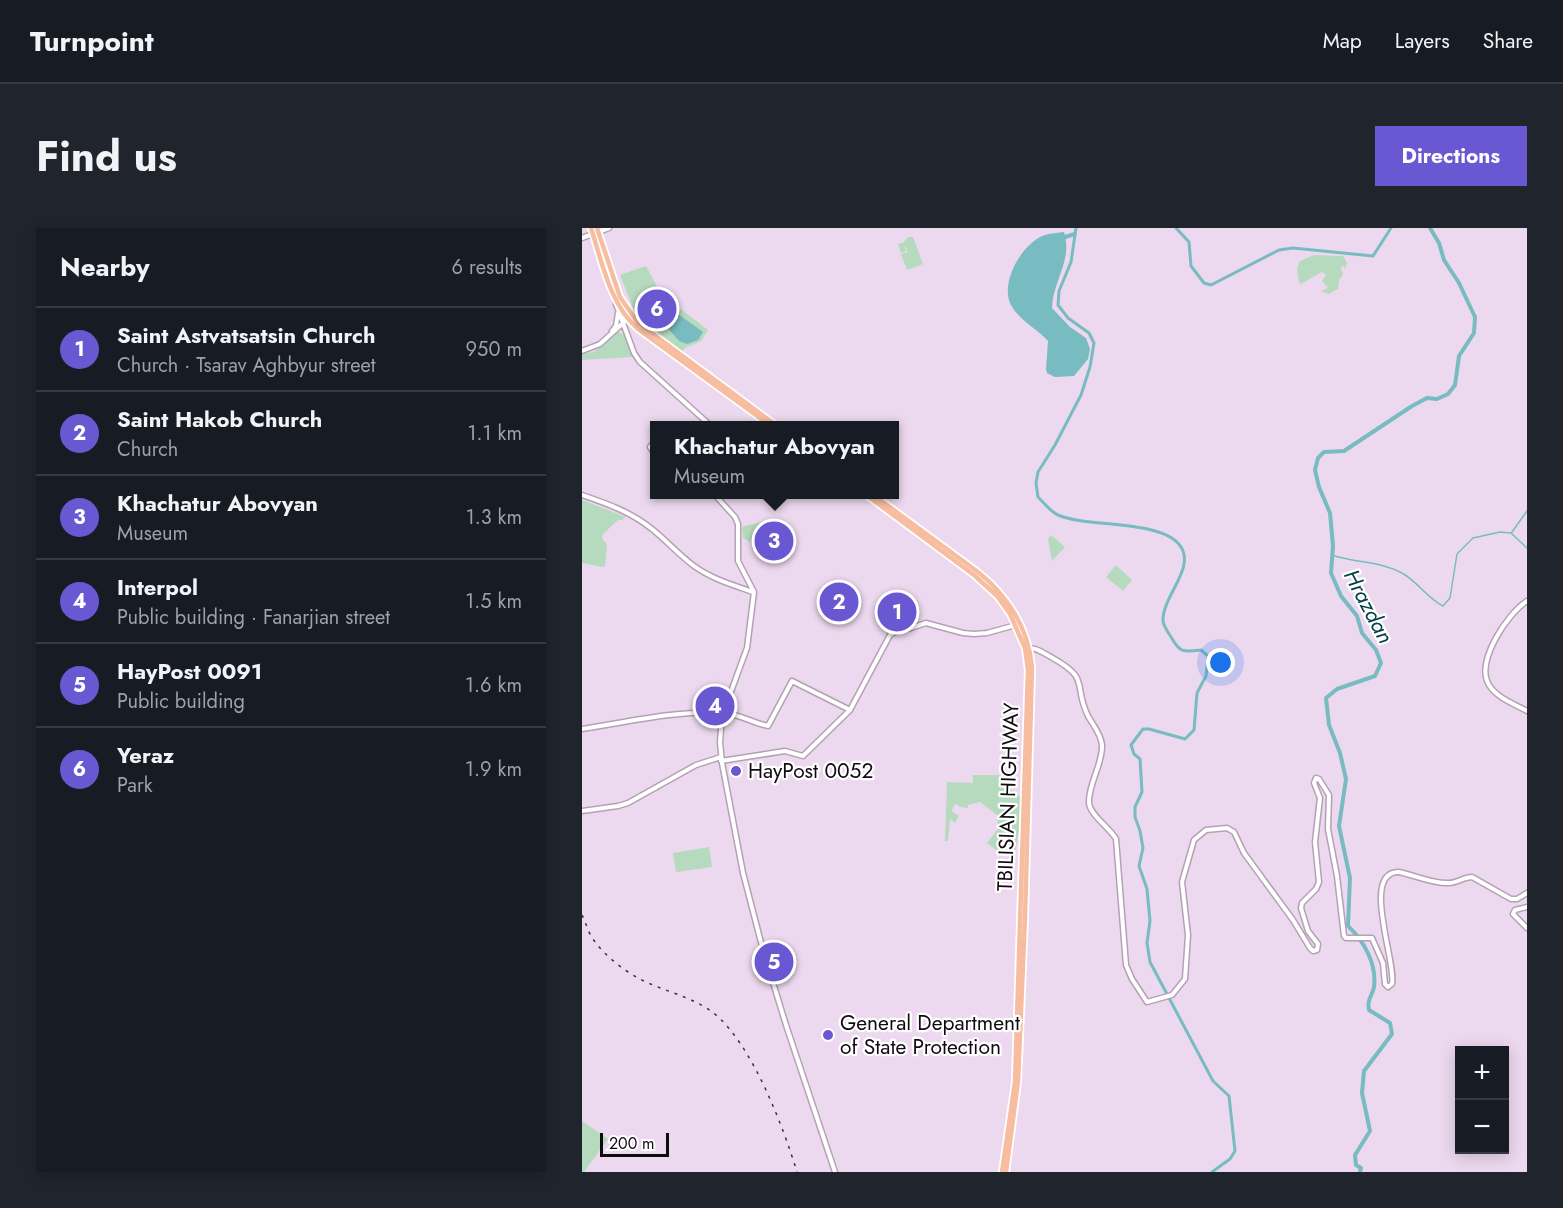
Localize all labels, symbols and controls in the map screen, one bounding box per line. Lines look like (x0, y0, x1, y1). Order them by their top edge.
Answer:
text: Turnpoint (30, 21, 154, 62)
text: Map (1323, 26, 1362, 56)
text: Layers (1395, 26, 1450, 56)
text: Share (1483, 26, 1533, 56)
text: Find us (36, 126, 177, 187)
button: Directions (1375, 126, 1527, 186)
text: Nearby (60, 248, 149, 286)
text: 6 results (452, 253, 522, 282)
pin: 6 (638, 286, 676, 332)
text: Saint Astvatsatsin Church (117, 319, 376, 351)
text: 1 (74, 335, 85, 364)
text: 950 m (466, 335, 522, 364)
text: Church · Tsarav Aghbyur street (117, 351, 376, 380)
text: Saint Hakob Church (117, 403, 322, 435)
text: 2 (73, 419, 86, 448)
text: 1.1 km (468, 419, 522, 448)
popup (650, 421, 899, 499)
text: Khachatur Abovyan (674, 430, 875, 462)
text: Church (117, 435, 178, 464)
text: Museum (674, 462, 745, 491)
text: Khachatur Abovyan (117, 487, 318, 519)
text: 3 (73, 503, 86, 532)
text: 1.3 km (466, 503, 522, 532)
pin: 3 (754, 518, 794, 564)
text: Museum (117, 519, 188, 548)
water label: Hrazdan (1336, 563, 1402, 649)
text: Interpol (117, 571, 198, 603)
pin: 2 (820, 580, 858, 625)
text: 4 (73, 587, 86, 616)
text: 1.5 km (465, 587, 522, 616)
pin: 1 (878, 590, 916, 634)
text: Public building · Fanarjian street (117, 603, 390, 632)
your location (1206, 648, 1235, 677)
text: HayPost 0091 (117, 655, 262, 687)
text: 5 (73, 671, 86, 700)
text: 1.6 km (465, 671, 522, 700)
pin: 4 (696, 684, 734, 728)
text: Public building (117, 687, 245, 716)
street label: TBILISIAN HIGHWAY (990, 702, 1026, 892)
text: Yeraz (117, 739, 174, 771)
text: 6 (73, 755, 86, 784)
text: 1.9 km (465, 755, 522, 784)
place label: HayPost 0052 (748, 756, 873, 786)
marker: HayPost 0052 (729, 764, 743, 778)
text: Park (117, 771, 153, 800)
pin: 5 (754, 940, 794, 984)
place label: General Department of State Protection (840, 1008, 1020, 1062)
marker: General Department of State Protection (821, 1028, 835, 1042)
map controls (1455, 1046, 1509, 1154)
button: + (1455, 1046, 1509, 1100)
button: − (1455, 1100, 1509, 1154)
scale bar (600, 1130, 669, 1158)
text: 200 m (609, 1132, 655, 1155)

